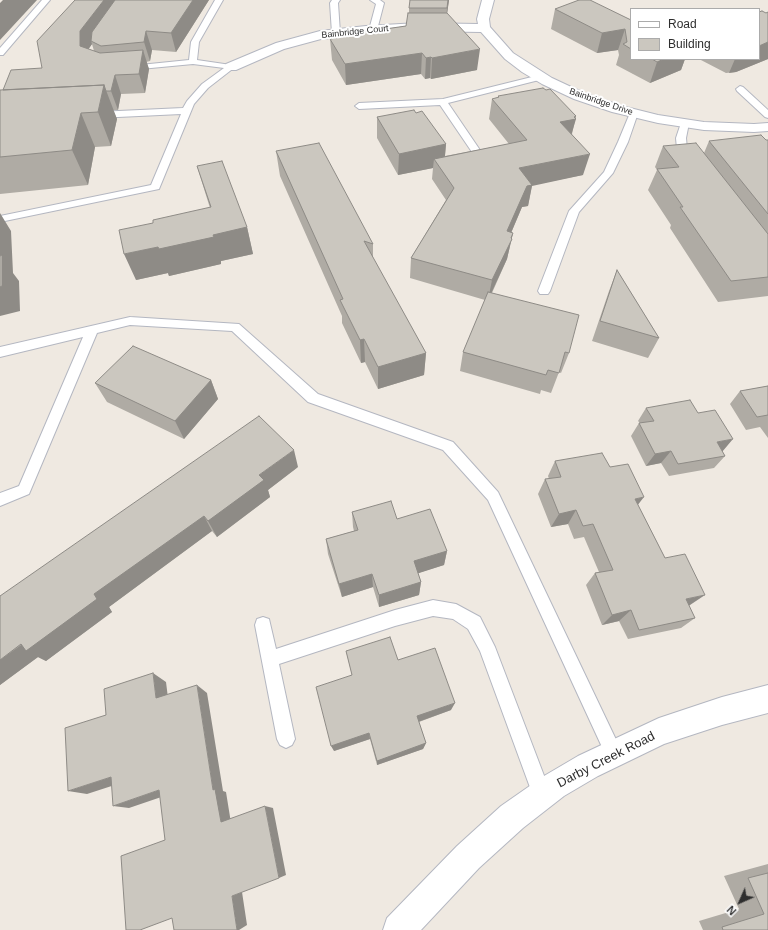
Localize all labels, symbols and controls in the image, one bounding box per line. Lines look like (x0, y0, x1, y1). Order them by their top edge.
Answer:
legend (630, 8, 760, 60)
text: Road (668, 17, 697, 31)
street label: Bainbridge Court (321, 23, 389, 41)
text: Building (668, 37, 711, 51)
street label: Bainbridge Drive (568, 86, 634, 118)
street label: Darby Creek Road (554, 729, 658, 791)
north arrow (720, 882, 760, 922)
text: N (724, 903, 739, 918)

